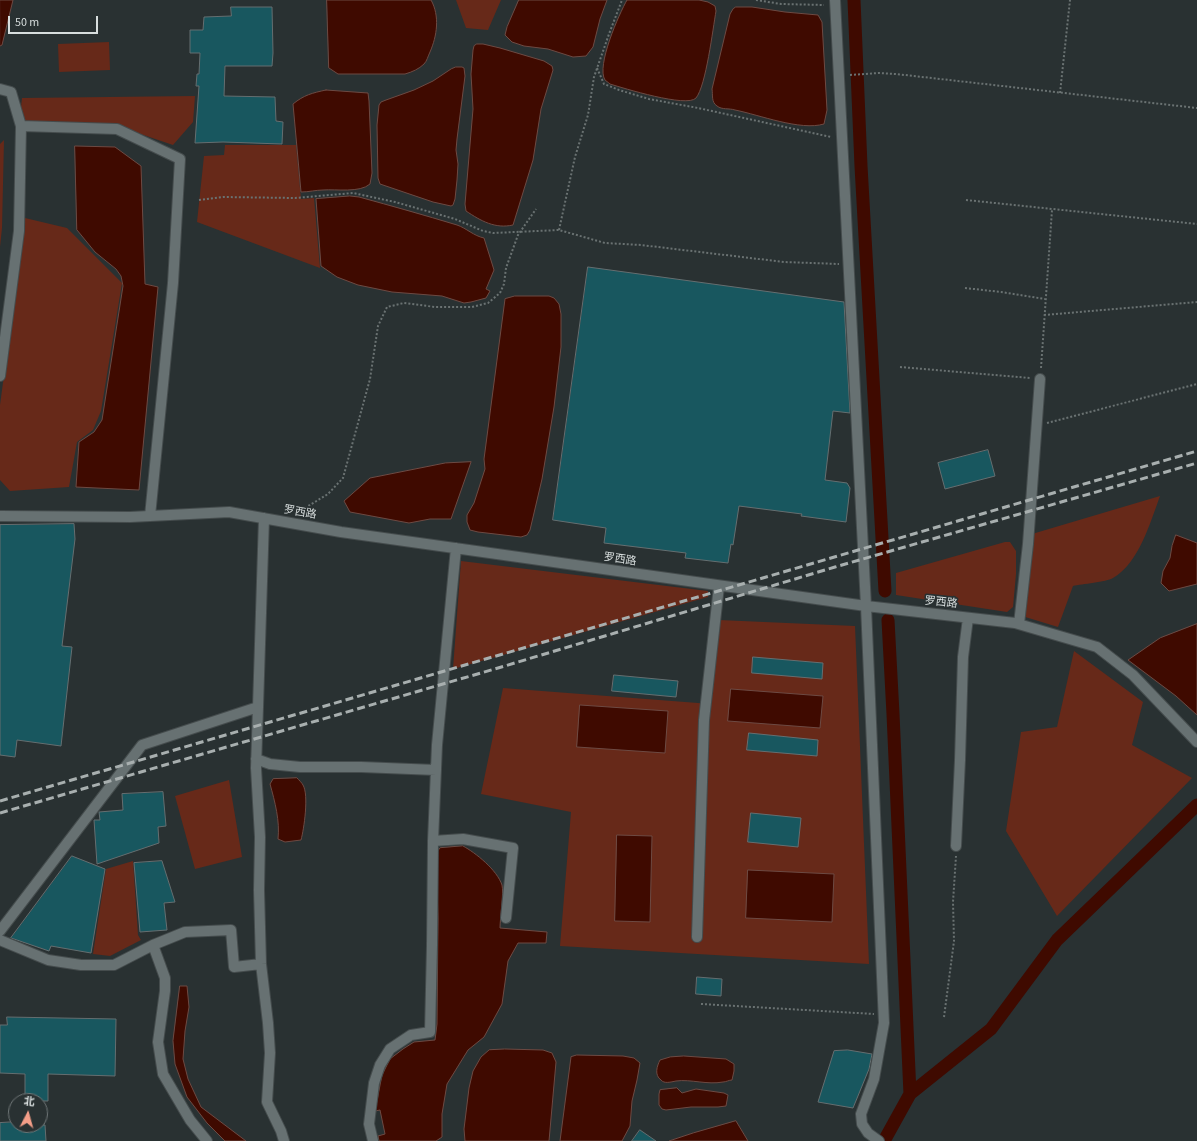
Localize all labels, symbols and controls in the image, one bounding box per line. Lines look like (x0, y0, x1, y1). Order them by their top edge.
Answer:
scale bar (10, 8, 100, 34)
text: 50 m (15, 14, 39, 31)
street label: 罗西路 (283, 504, 317, 522)
street label: 罗西路 (603, 551, 637, 569)
street label: 罗西路 (924, 595, 958, 611)
north arrow (8, 1093, 48, 1133)
text: 北 (23, 1094, 35, 1110)

